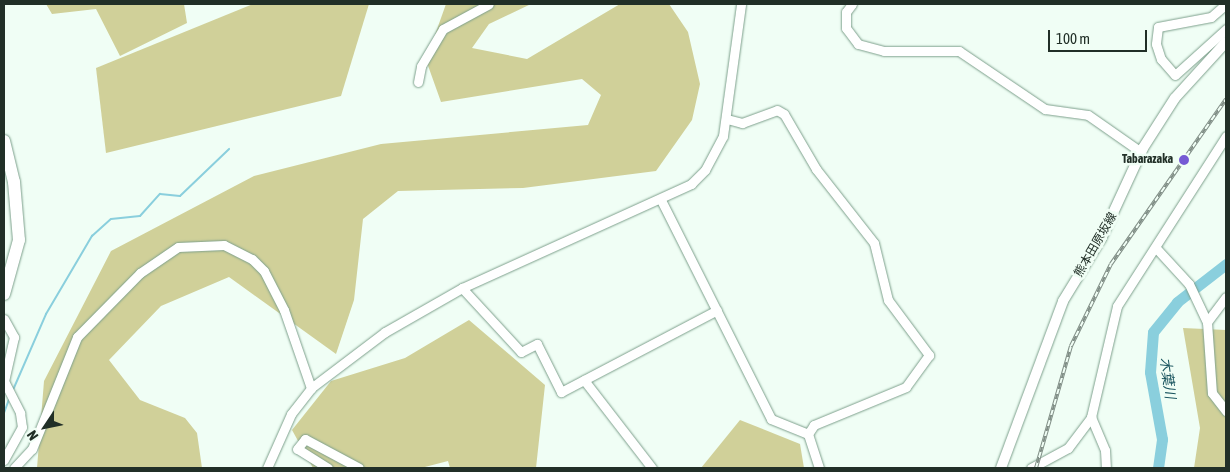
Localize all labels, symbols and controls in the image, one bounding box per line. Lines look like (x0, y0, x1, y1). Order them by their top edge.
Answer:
scale bar (1050, 20, 1149, 52)
text: 100 m (1056, 30, 1090, 47)
place label: Tabarazaka (1122, 153, 1173, 167)
marker: Tabarazaka (1177, 153, 1191, 167)
street label: 熊本田原坂線 (1072, 210, 1120, 280)
water label: 木葉川 (1157, 356, 1179, 400)
north arrow (20, 402, 70, 452)
text: N (24, 427, 42, 443)

